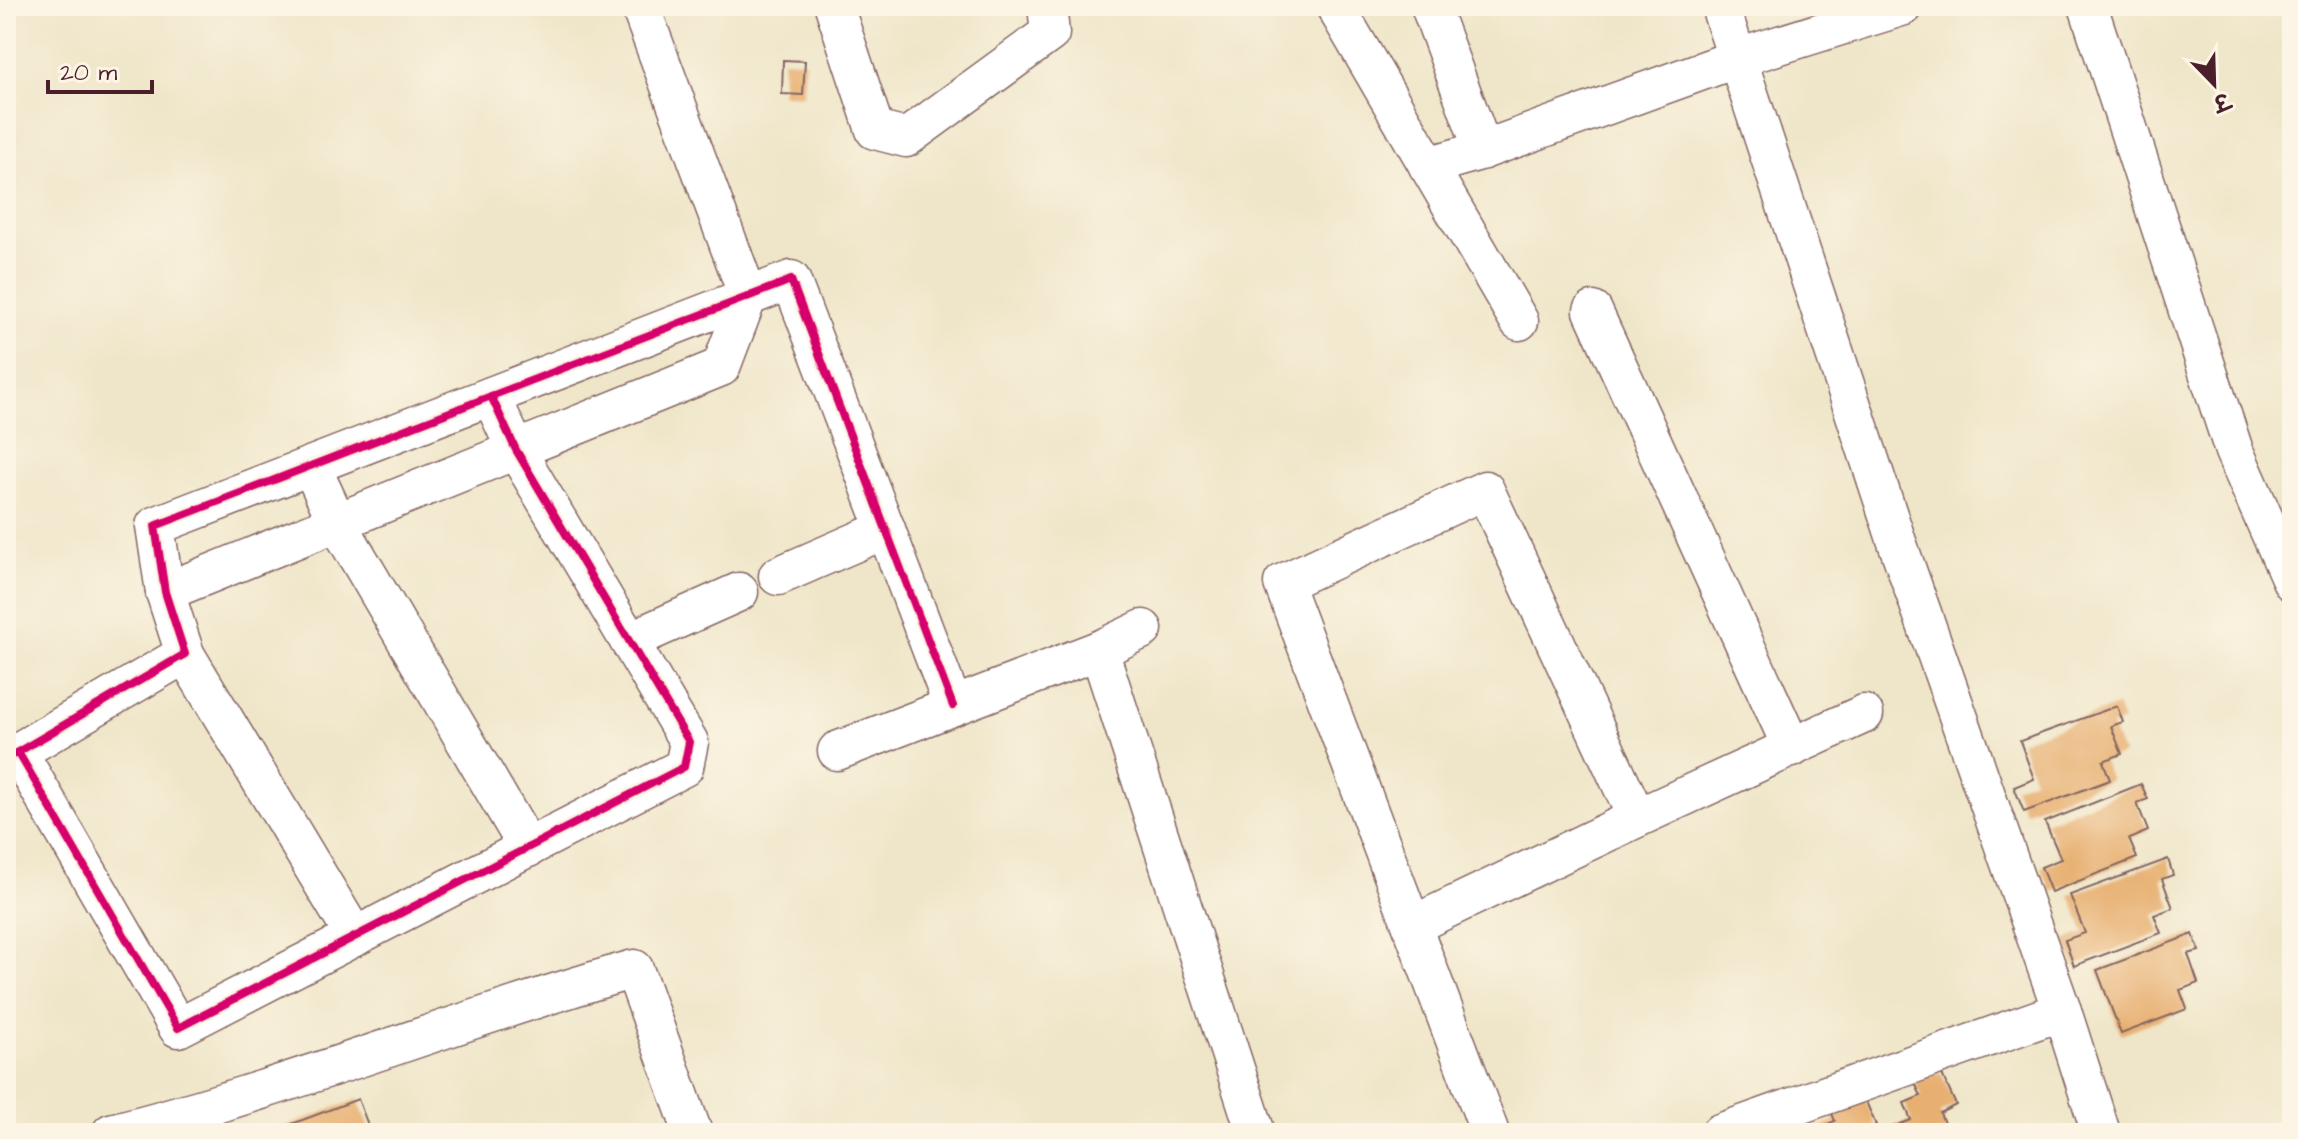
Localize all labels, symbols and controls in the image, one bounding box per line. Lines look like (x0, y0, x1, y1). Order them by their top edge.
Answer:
scale bar (48, 44, 152, 94)
north arrow (2174, 44, 2254, 124)
text: 20 m (60, 56, 117, 90)
text: उ (2206, 83, 2236, 119)

